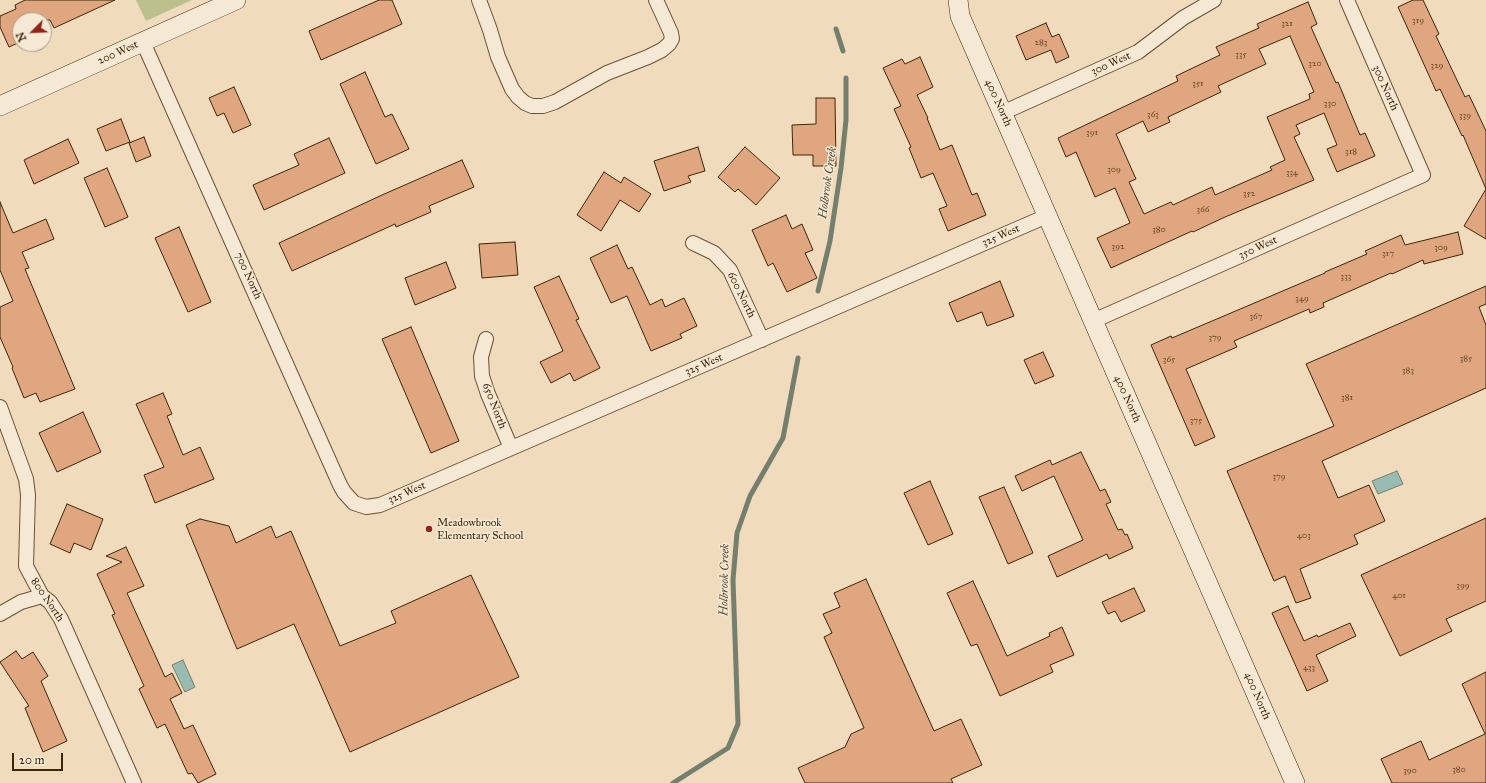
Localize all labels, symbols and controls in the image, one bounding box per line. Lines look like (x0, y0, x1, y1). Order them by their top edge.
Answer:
north arrow (12, 12, 52, 52)
house number: 319 (1412, 16, 1424, 26)
house number: 321 (1281, 19, 1293, 29)
text: N (14, 30, 29, 44)
street label: 200 West (96, 38, 140, 68)
house number: 283 (1035, 38, 1047, 48)
street label: 300 West (1089, 49, 1133, 79)
house number: 335 (1235, 50, 1247, 60)
house number: 320 (1308, 59, 1322, 69)
house number: 329 (1431, 61, 1443, 71)
street label: 300 North (1369, 63, 1401, 113)
street label: 400 North (982, 77, 1014, 129)
house number: 351 (1192, 79, 1204, 89)
house number: 330 (1324, 99, 1336, 109)
house number: 363 (1147, 110, 1159, 120)
house number: 339 (1459, 111, 1471, 121)
house number: 391 (1086, 128, 1098, 138)
water label: Holbrook Creek (816, 146, 840, 220)
house number: 318 (1345, 147, 1357, 157)
house number: 309 (1107, 165, 1121, 175)
house number: 334 (1286, 168, 1298, 178)
house number: 352 (1243, 189, 1255, 199)
house number: 366 (1197, 205, 1209, 215)
street label: 325 West (980, 222, 1022, 250)
house number: 380 (1152, 225, 1166, 235)
street label: 350 West (1237, 234, 1279, 262)
house number: 392 (1112, 242, 1124, 252)
house number: 309 (1434, 243, 1448, 253)
house number: 317 (1382, 249, 1394, 259)
street label: 700 North (232, 251, 264, 301)
street label: 600 North (724, 270, 758, 320)
house number: 333 (1341, 272, 1351, 282)
house number: 349 (1295, 294, 1309, 304)
house number: 367 (1249, 312, 1263, 322)
house number: 379 (1208, 333, 1222, 343)
street label: 325 West (683, 351, 725, 379)
house number: 385 (1460, 354, 1472, 364)
house number: 365 (1163, 355, 1175, 365)
house number: 383 (1402, 366, 1414, 376)
street label: 400 North (1111, 373, 1143, 425)
street label: 650 North (479, 381, 509, 431)
house number: 381 (1341, 393, 1353, 403)
house number: 375 (1190, 416, 1202, 426)
house number: 379 (1272, 472, 1286, 482)
street label: 325 West (386, 479, 428, 507)
place label: Meadowbrook Elementary School (437, 516, 524, 542)
marker: Meadowbrook Elementary School (424, 524, 434, 534)
house number: 403 (1297, 531, 1311, 541)
water label: Holbrook Creek (717, 544, 733, 616)
street label: 800 North (28, 576, 66, 624)
house number: 399 (1456, 581, 1470, 591)
house number: 401 (1392, 591, 1406, 601)
house number: 433 (1303, 663, 1315, 673)
street label: 400 North (1241, 670, 1273, 722)
scale bar (14, 745, 65, 771)
text: 20 m (19, 753, 45, 767)
house number: 380 (1452, 765, 1466, 775)
house number: 390 (1403, 766, 1417, 776)

